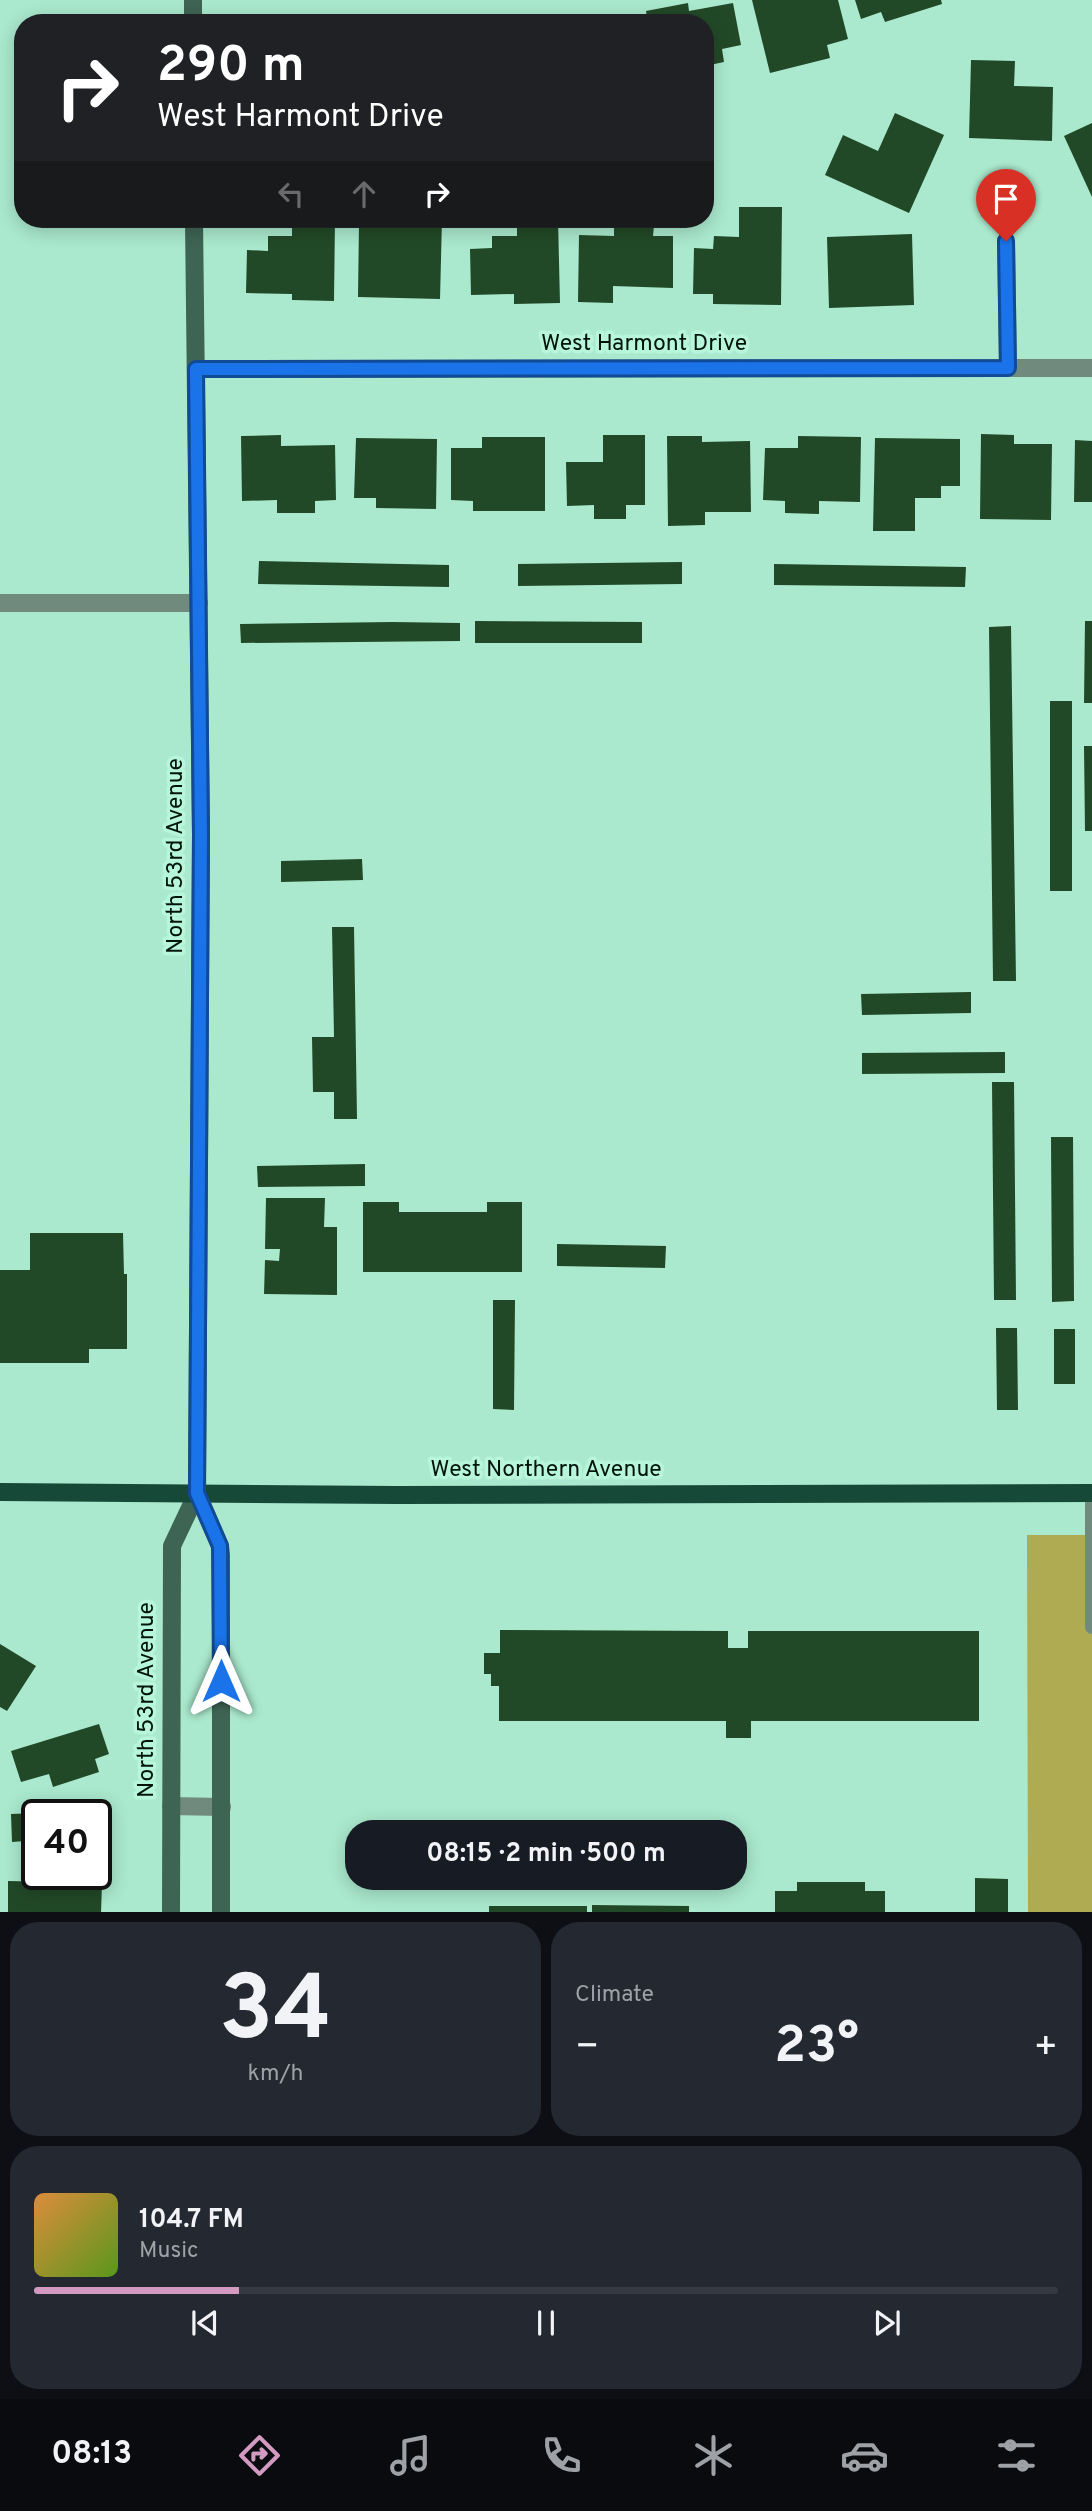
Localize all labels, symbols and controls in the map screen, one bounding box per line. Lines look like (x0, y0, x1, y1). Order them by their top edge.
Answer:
text: 290 m (157, 37, 305, 99)
icon: right (42, 42, 133, 133)
text: West Harmont Drive (157, 98, 444, 138)
pin (976, 169, 1036, 241)
icon: left (272, 175, 310, 213)
icon: ahead (345, 175, 383, 213)
icon: right (418, 175, 456, 213)
icon: arrive (987, 180, 1025, 218)
street label: West Harmont Drive (541, 330, 747, 359)
street label: North 53rd Avenue (162, 758, 191, 954)
street label: West Northern Avenue (430, 1456, 662, 1485)
street label: North 53rd Avenue (133, 1602, 162, 1798)
position arrow (184, 1644, 258, 1718)
speed limit sign: 40 (21, 1799, 112, 1890)
text: 08:15 · 2 min · 500 m (426, 1838, 666, 1871)
text: 34 (219, 1957, 332, 2072)
text: Climate (575, 1981, 654, 2010)
text: 23° (774, 2015, 859, 2081)
text: − (575, 2024, 600, 2073)
text: + (1033, 2024, 1058, 2073)
text: km/h (248, 2060, 303, 2089)
text: 104.7 FM (139, 2204, 244, 2237)
text: Music (139, 2237, 199, 2266)
icon: previous (186, 2304, 224, 2342)
icon: pause (527, 2304, 565, 2342)
icon: next (868, 2304, 906, 2342)
icon: directions (235, 2431, 284, 2480)
icon: music (386, 2431, 435, 2480)
icon: phone (537, 2431, 586, 2480)
icon: climate (689, 2431, 738, 2480)
icon: car (840, 2431, 889, 2480)
icon: filters (992, 2431, 1041, 2480)
text: 08:13 (51, 2435, 132, 2475)

